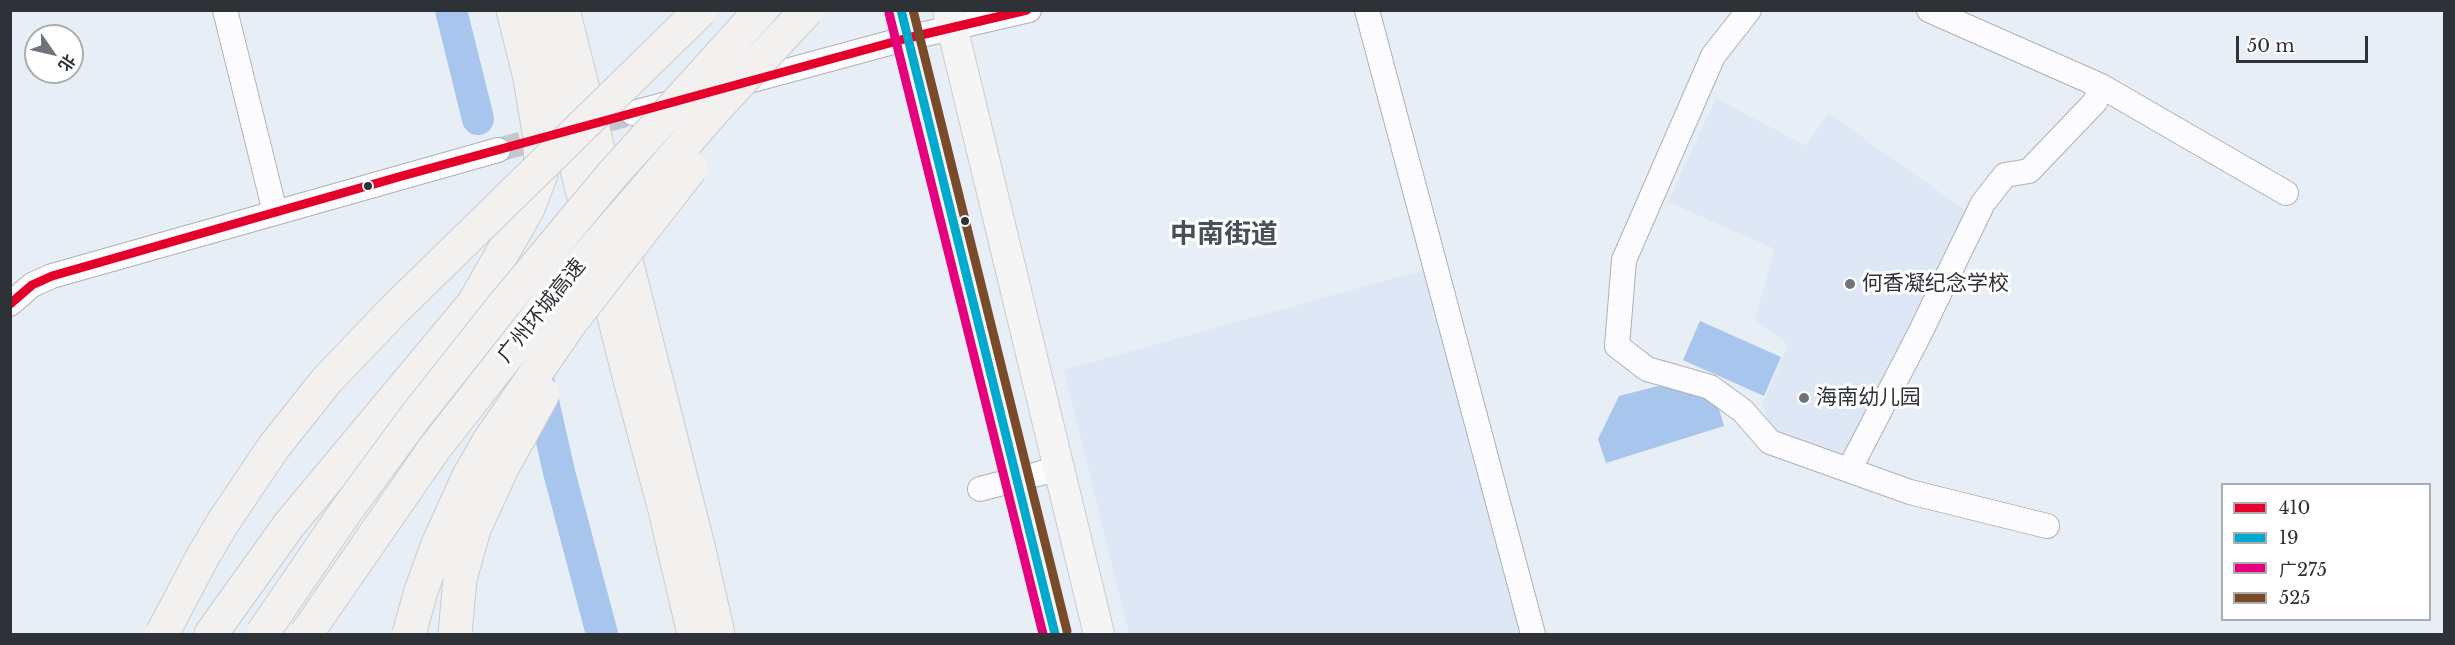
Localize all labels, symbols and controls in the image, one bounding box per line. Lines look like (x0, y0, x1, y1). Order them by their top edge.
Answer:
north arrow (24, 24, 84, 84)
scale bar (2239, 24, 2371, 62)
text: 50 m (2247, 35, 2295, 57)
text: 北 (55, 51, 80, 75)
unlabelled marker (362, 180, 374, 192)
unlabelled marker (959, 215, 971, 227)
district label: 中南街道 (1170, 219, 1278, 251)
street label: 广州环城高速 (493, 254, 591, 368)
place label: 何香凝纪念学校 (1862, 271, 2009, 297)
marker: 何香凝纪念学校 (1843, 277, 1857, 291)
place label: 海南幼儿园 (1816, 385, 1921, 411)
marker: 海南幼儿园 (1797, 391, 1811, 405)
legend (2221, 483, 2431, 621)
text: 410 (2279, 497, 2310, 519)
text: 19 (2279, 527, 2299, 549)
text: 广275 (2279, 559, 2327, 581)
text: 525 (2279, 587, 2311, 609)

